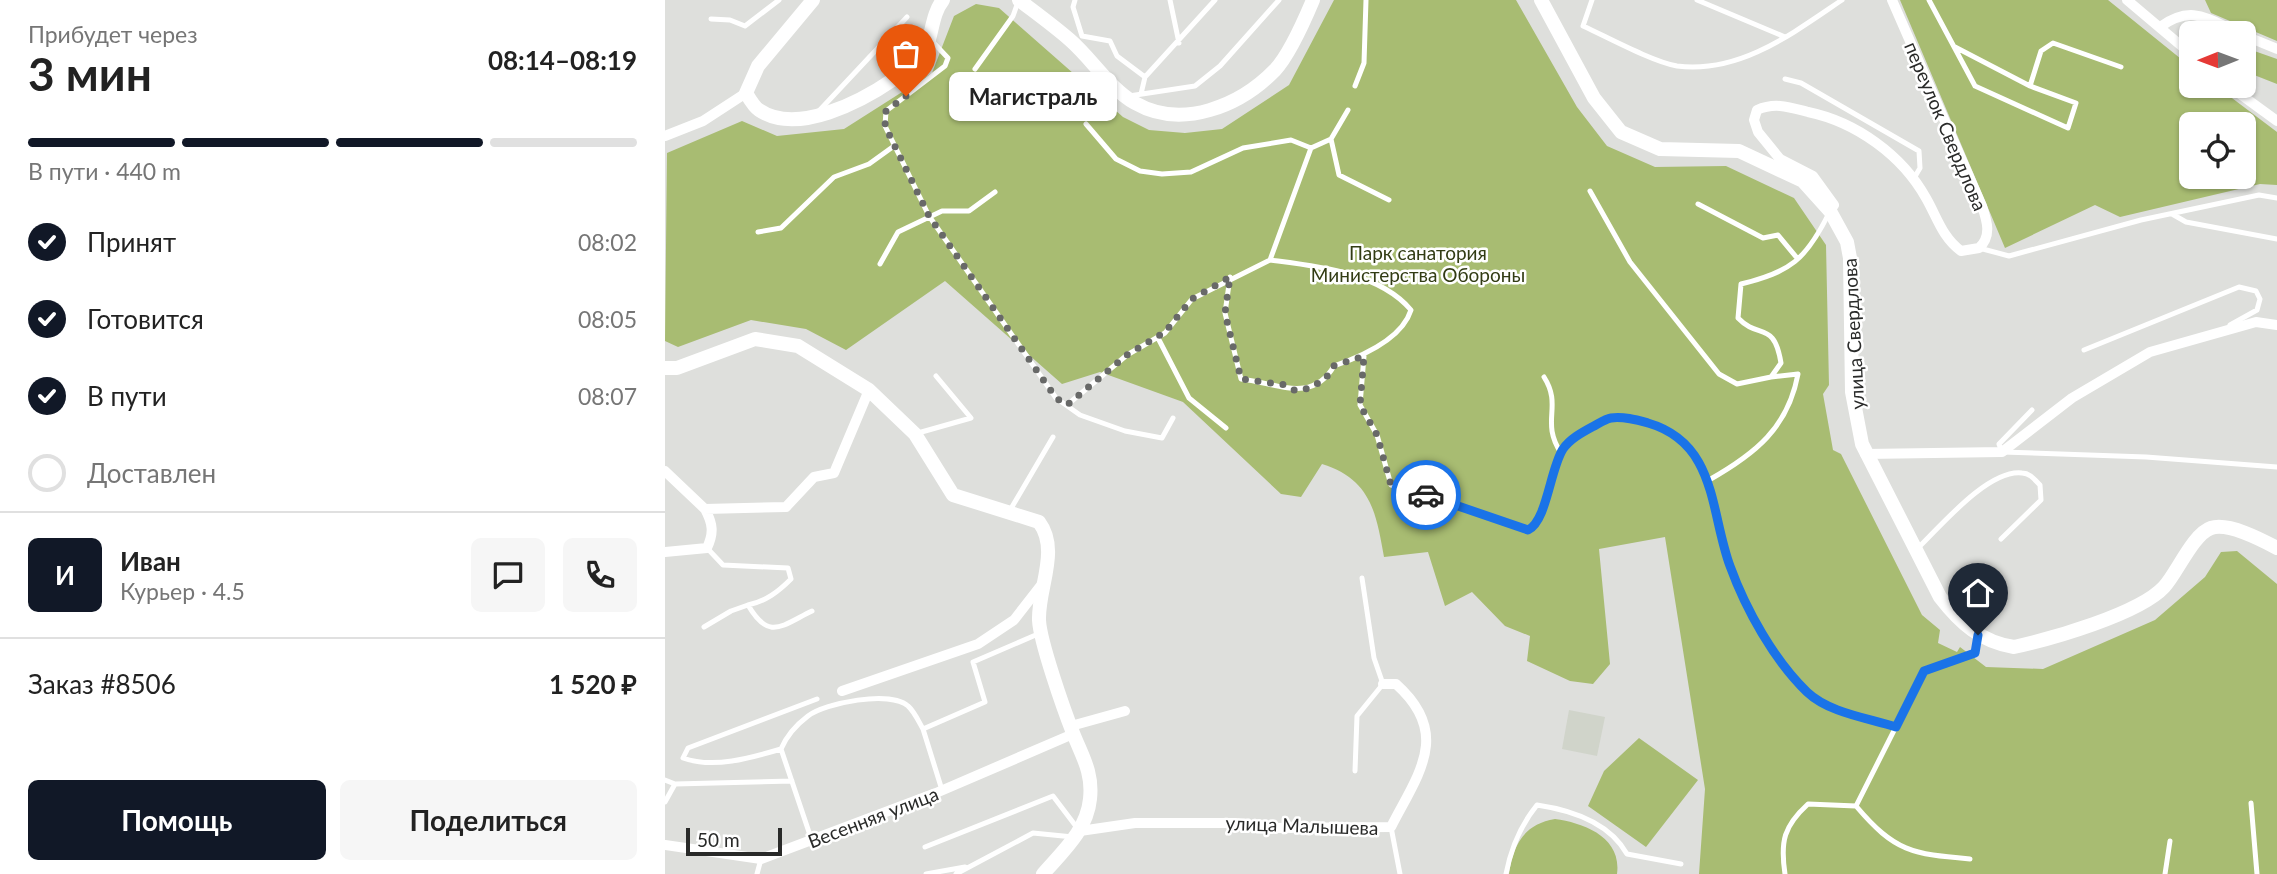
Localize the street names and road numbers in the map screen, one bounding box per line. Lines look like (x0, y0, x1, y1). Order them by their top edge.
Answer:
street label: переулок Свердлова (1900, 38, 1992, 214)
street label: улица Свердлова (1838, 258, 1868, 410)
street label: Весенняя улица (804, 782, 942, 852)
street label: улица Малышева (1225, 811, 1379, 839)

